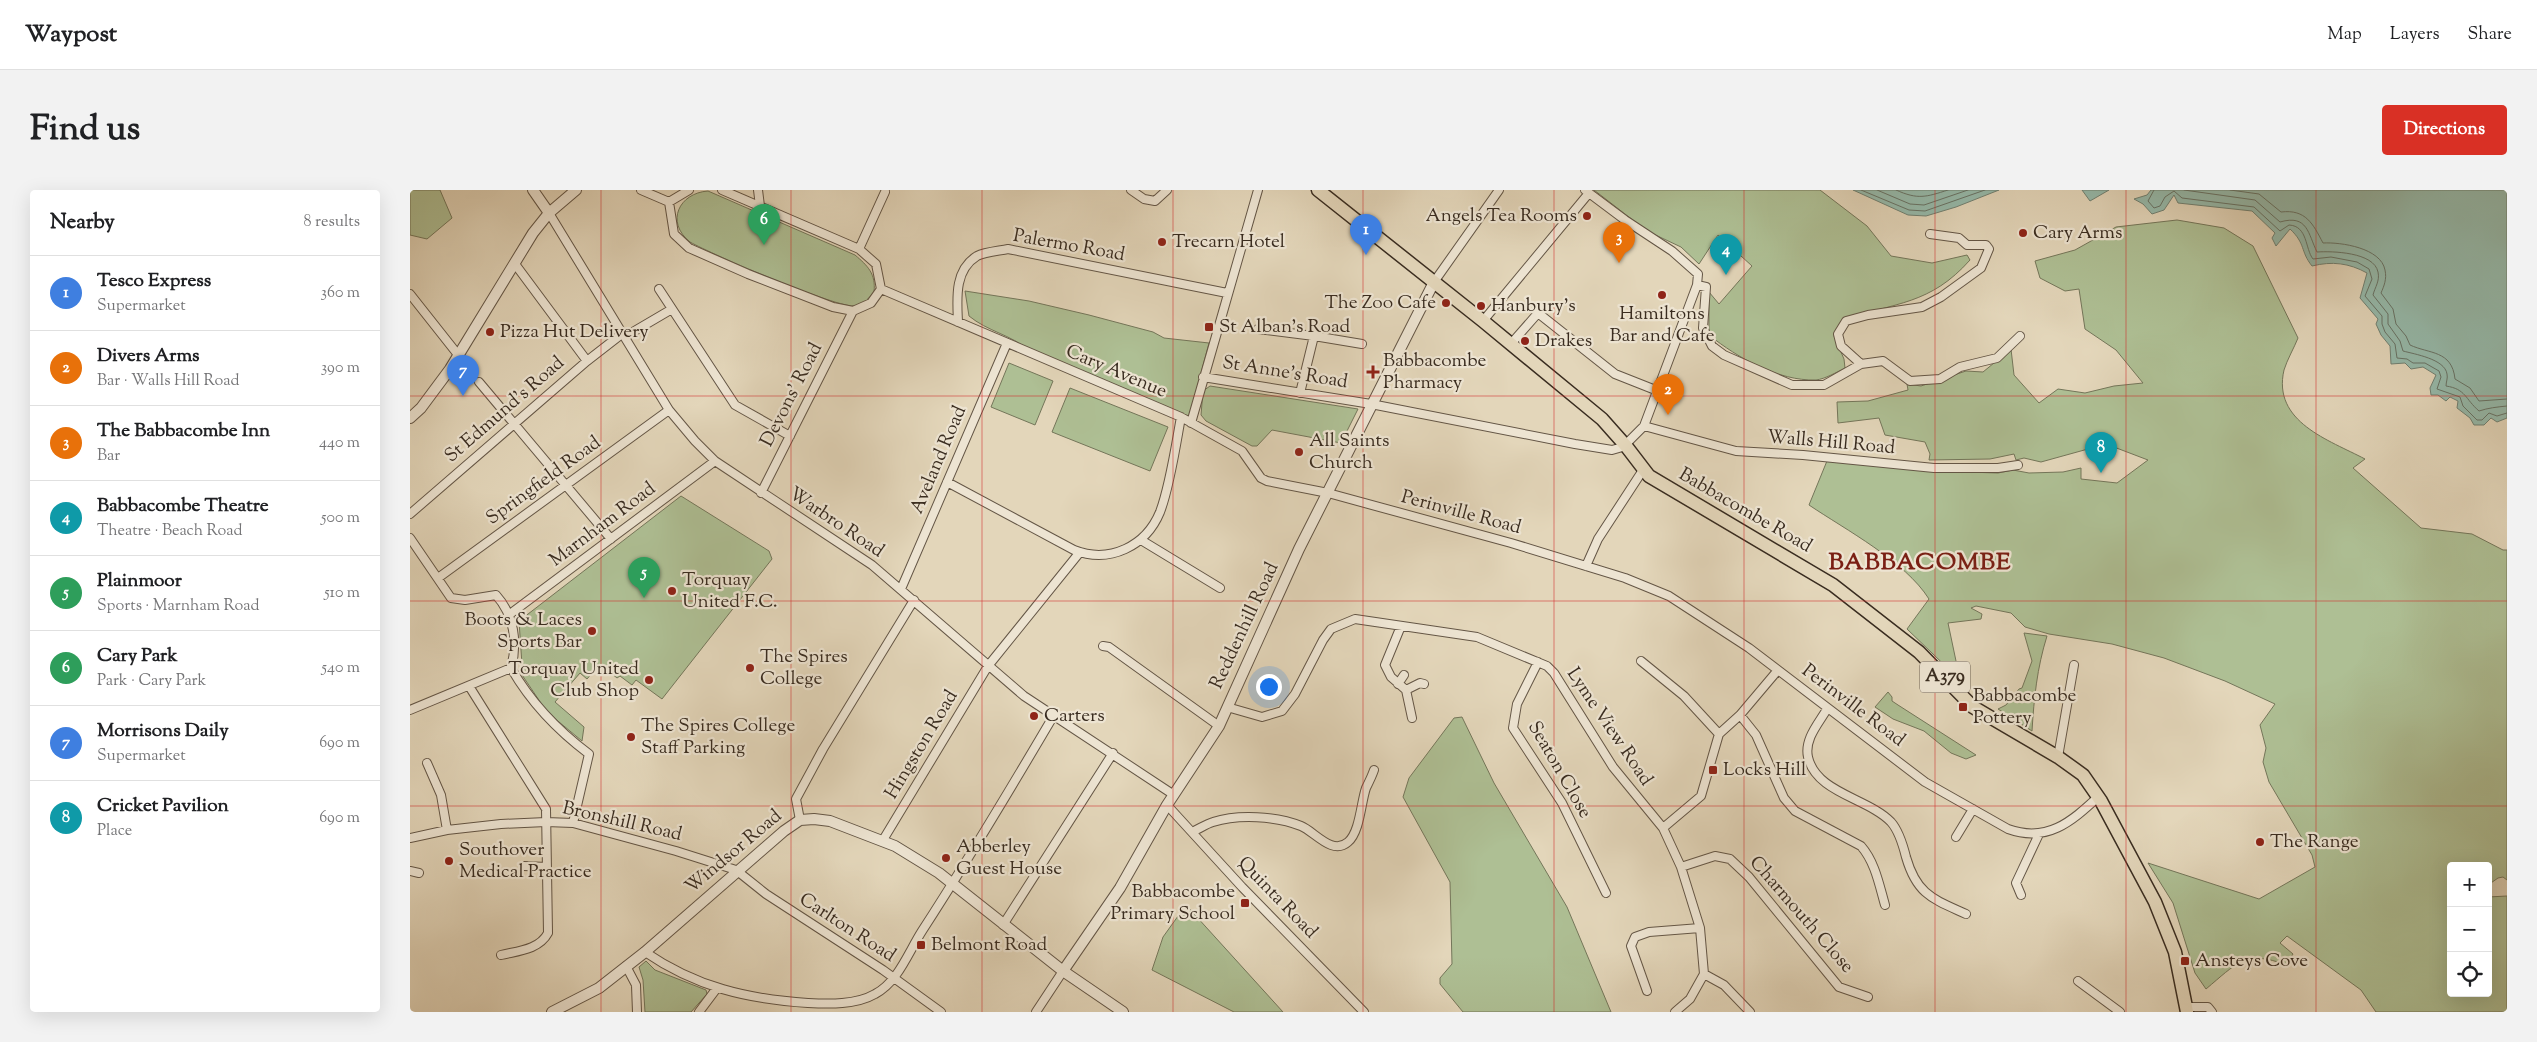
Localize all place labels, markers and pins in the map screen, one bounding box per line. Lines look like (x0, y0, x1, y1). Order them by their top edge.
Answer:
place label: Angels Tea Rooms (1425, 203, 1577, 230)
pin: 6 (748, 204, 780, 245)
marker: Angels Tea Rooms (1581, 210, 1593, 222)
pin: 1 (1350, 214, 1382, 255)
place label: Cary Arms (2033, 220, 2123, 247)
pin: 3 (1603, 222, 1635, 263)
marker: Cary Arms (2017, 227, 2029, 239)
place label: Trecarn Hotel (1172, 229, 1285, 256)
pin: 4 (1710, 234, 1742, 275)
marker: Trecarn Hotel (1156, 236, 1168, 248)
marker: Hamiltons Bar and Cafe (1656, 289, 1668, 301)
place label: The Zoo Cafe (1324, 290, 1436, 317)
place label: Hanbury's (1491, 293, 1576, 320)
marker: The Zoo Cafe (1440, 297, 1452, 309)
marker: Hanbury's (1475, 300, 1487, 312)
place label: Hamiltons Bar and Cafe (1609, 301, 1715, 350)
place label: St Alban's Road (1219, 314, 1350, 341)
place label: Pizza Hut Delivery (500, 319, 649, 346)
marker: St Alban's Road (1203, 321, 1215, 333)
marker: Pizza Hut Delivery (484, 326, 496, 338)
place label: Drakes (1535, 328, 1592, 355)
marker: Drakes (1519, 335, 1531, 347)
place label: Babbacombe Pharmacy (1383, 348, 1487, 397)
pin: 7 (447, 355, 479, 396)
marker: Babbacombe Pharmacy (1367, 366, 1379, 378)
pin: 2 (1652, 374, 1684, 415)
place label: All Saints Church (1309, 428, 1390, 477)
pin: 8 (2085, 432, 2117, 473)
marker: All Saints Church (1293, 446, 1305, 458)
pin: 5 (628, 557, 660, 598)
place label: Torquay United F.C. (682, 567, 777, 616)
marker: Torquay United F.C. (666, 585, 678, 597)
place label: Boots & Laces Sports Bar (464, 607, 582, 656)
marker: Boots & Laces Sports Bar (586, 625, 598, 637)
place label: The Spires College (760, 644, 848, 693)
place label: Torquay United Club Shop (508, 656, 639, 705)
marker: The Spires College (744, 662, 756, 674)
marker: Torquay United Club Shop (643, 674, 655, 686)
place label: Babbacombe Pottery (1973, 683, 2077, 732)
marker: Babbacombe Pottery (1957, 701, 1969, 713)
place label: Carters (1044, 703, 1105, 730)
marker: Carters (1028, 710, 1040, 722)
place label: The Spires College Staff Parking (641, 713, 795, 762)
marker: The Spires College Staff Parking (625, 731, 637, 743)
place label: Locks Hill (1723, 757, 1806, 784)
marker: Locks Hill (1707, 764, 1719, 776)
place label: The Range (2270, 829, 2359, 856)
place label: Abberley Guest House (956, 834, 1062, 883)
marker: The Range (2254, 836, 2266, 848)
place label: Southover Medical Practice (459, 837, 592, 886)
marker: Abberley Guest House (940, 852, 952, 864)
marker: Southover Medical Practice (443, 855, 455, 867)
place label: Babbacombe Primary School (1110, 879, 1235, 928)
marker: Babbacombe Primary School (1239, 897, 1251, 909)
place label: Belmont Road (931, 932, 1048, 959)
marker: Belmont Road (915, 939, 927, 951)
place label: Ansteys Cove (2195, 948, 2308, 975)
marker: Ansteys Cove (2179, 955, 2191, 967)

